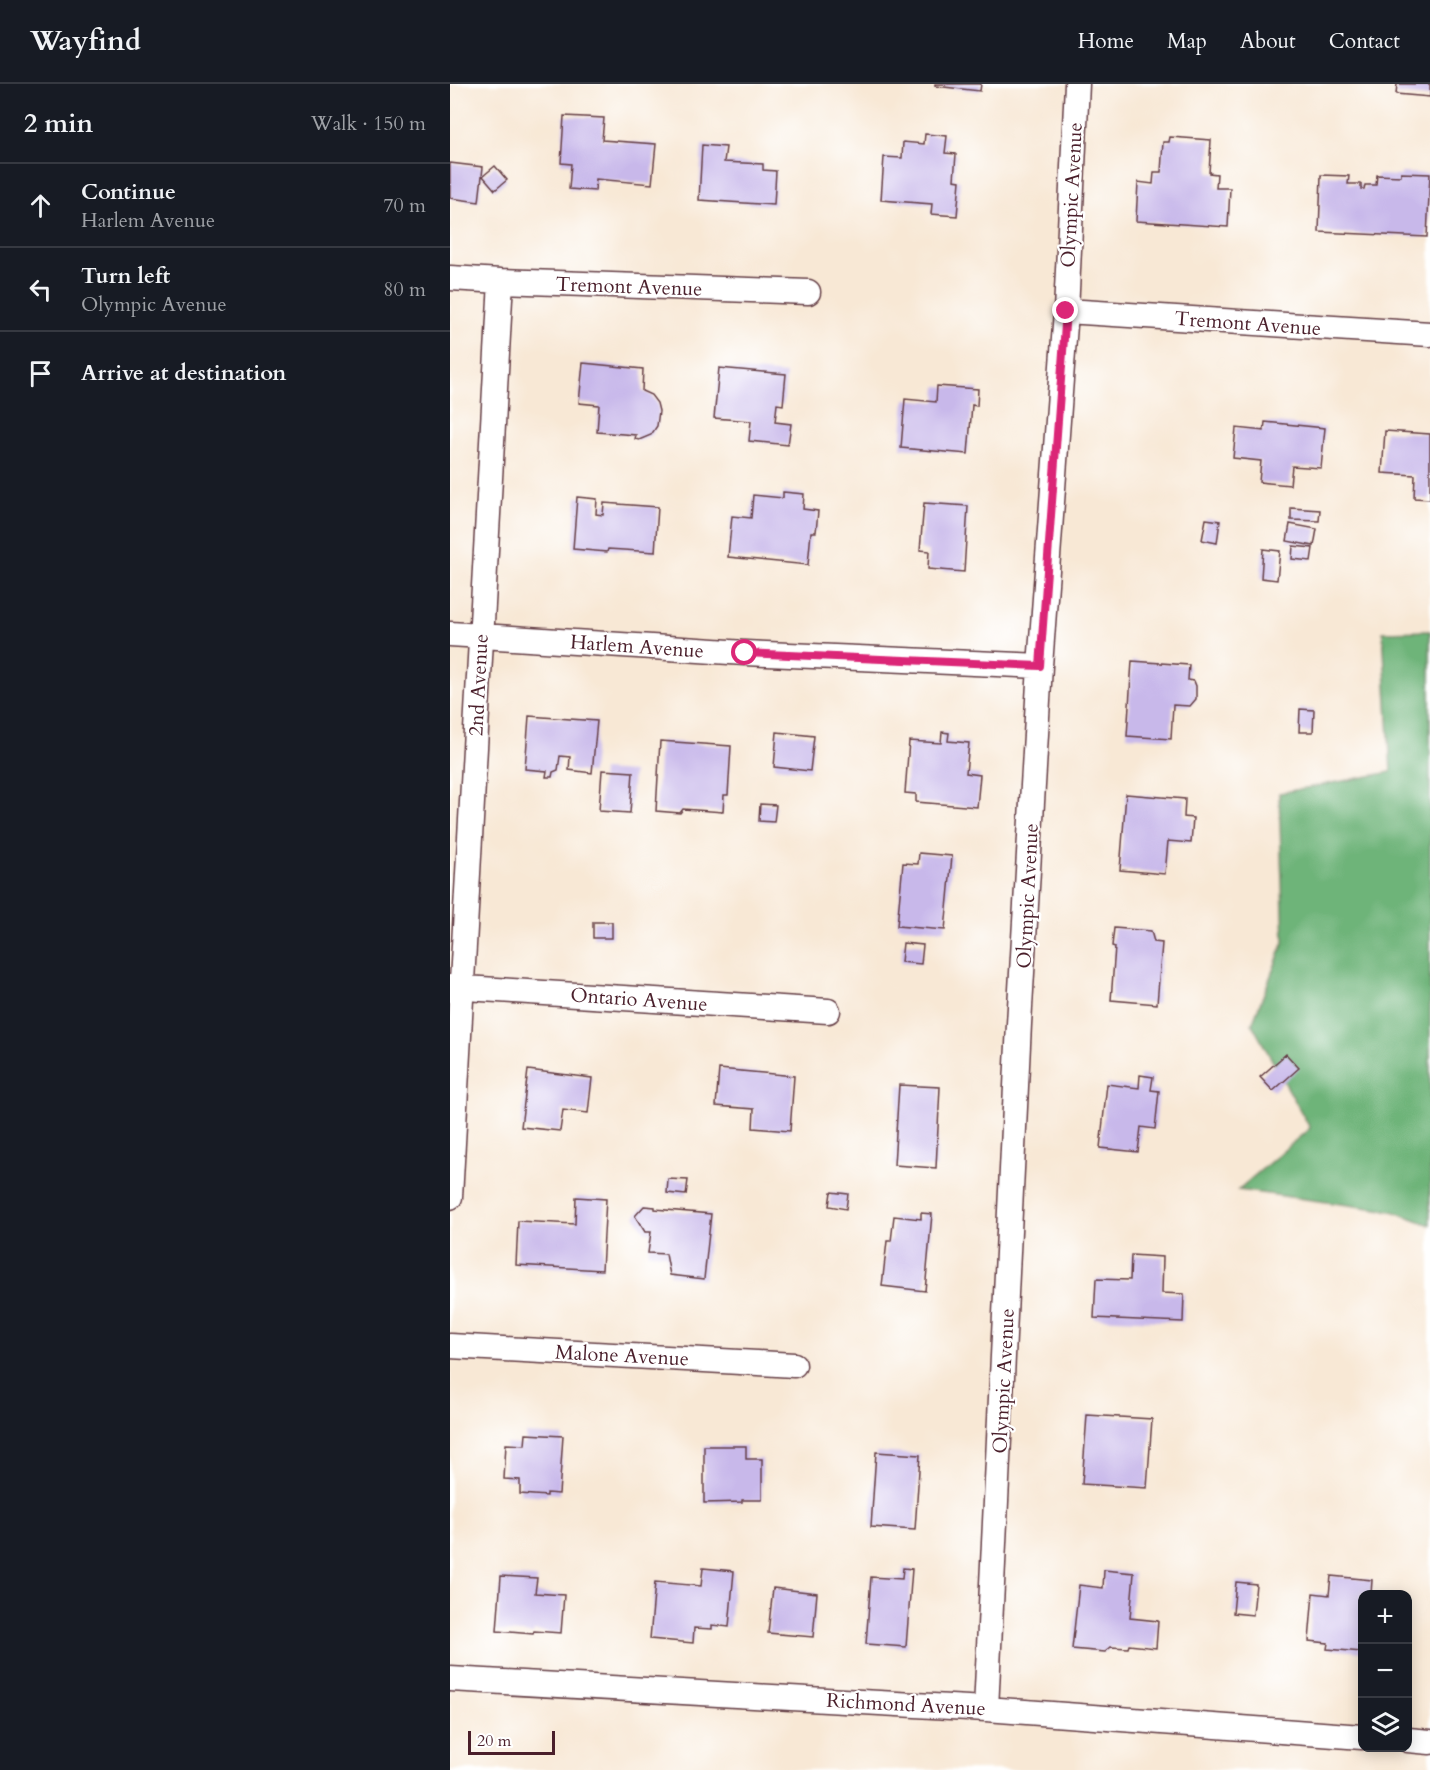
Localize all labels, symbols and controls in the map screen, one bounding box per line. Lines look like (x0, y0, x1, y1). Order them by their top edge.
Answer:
text: Wayfind (30, 22, 141, 60)
text: Home (1078, 27, 1134, 56)
text: Map (1167, 27, 1207, 56)
text: About (1240, 27, 1296, 56)
text: Contact (1329, 27, 1400, 56)
text: 2 min (24, 106, 93, 141)
text: Walk · 150 m (311, 110, 426, 137)
street label: Olympic Avenue (1054, 122, 1089, 268)
text: Continue (81, 177, 176, 207)
icon: ahead (24, 189, 57, 222)
text: 70 m (383, 192, 426, 219)
text: Harlem Avenue (81, 207, 215, 234)
text: Turn left (81, 261, 170, 291)
street label: Tremont Avenue (555, 270, 703, 303)
icon: left (24, 273, 57, 306)
text: 80 m (383, 276, 426, 303)
text: Olympic Avenue (81, 291, 226, 318)
route end (1052, 297, 1078, 323)
street label: Tremont Avenue (1174, 305, 1322, 342)
icon: arrive (24, 357, 57, 390)
text: Arrive at destination (81, 358, 286, 388)
street label: Harlem Avenue (569, 628, 705, 665)
street label: 2nd Avenue (462, 633, 495, 737)
route start (731, 639, 757, 665)
street label: Olympic Avenue (1010, 823, 1045, 969)
street label: Ontario Avenue (569, 981, 709, 1018)
street label: Olympic Avenue (986, 1308, 1021, 1454)
street label: Malone Avenue (554, 1339, 690, 1372)
map controls (1358, 1590, 1412, 1752)
button: + (1358, 1590, 1412, 1644)
button: − (1358, 1644, 1412, 1698)
street label: Richmond Avenue (826, 1687, 986, 1722)
button: layers (1358, 1698, 1412, 1752)
scale bar (468, 1728, 555, 1756)
text: 20 m (477, 1730, 511, 1752)

